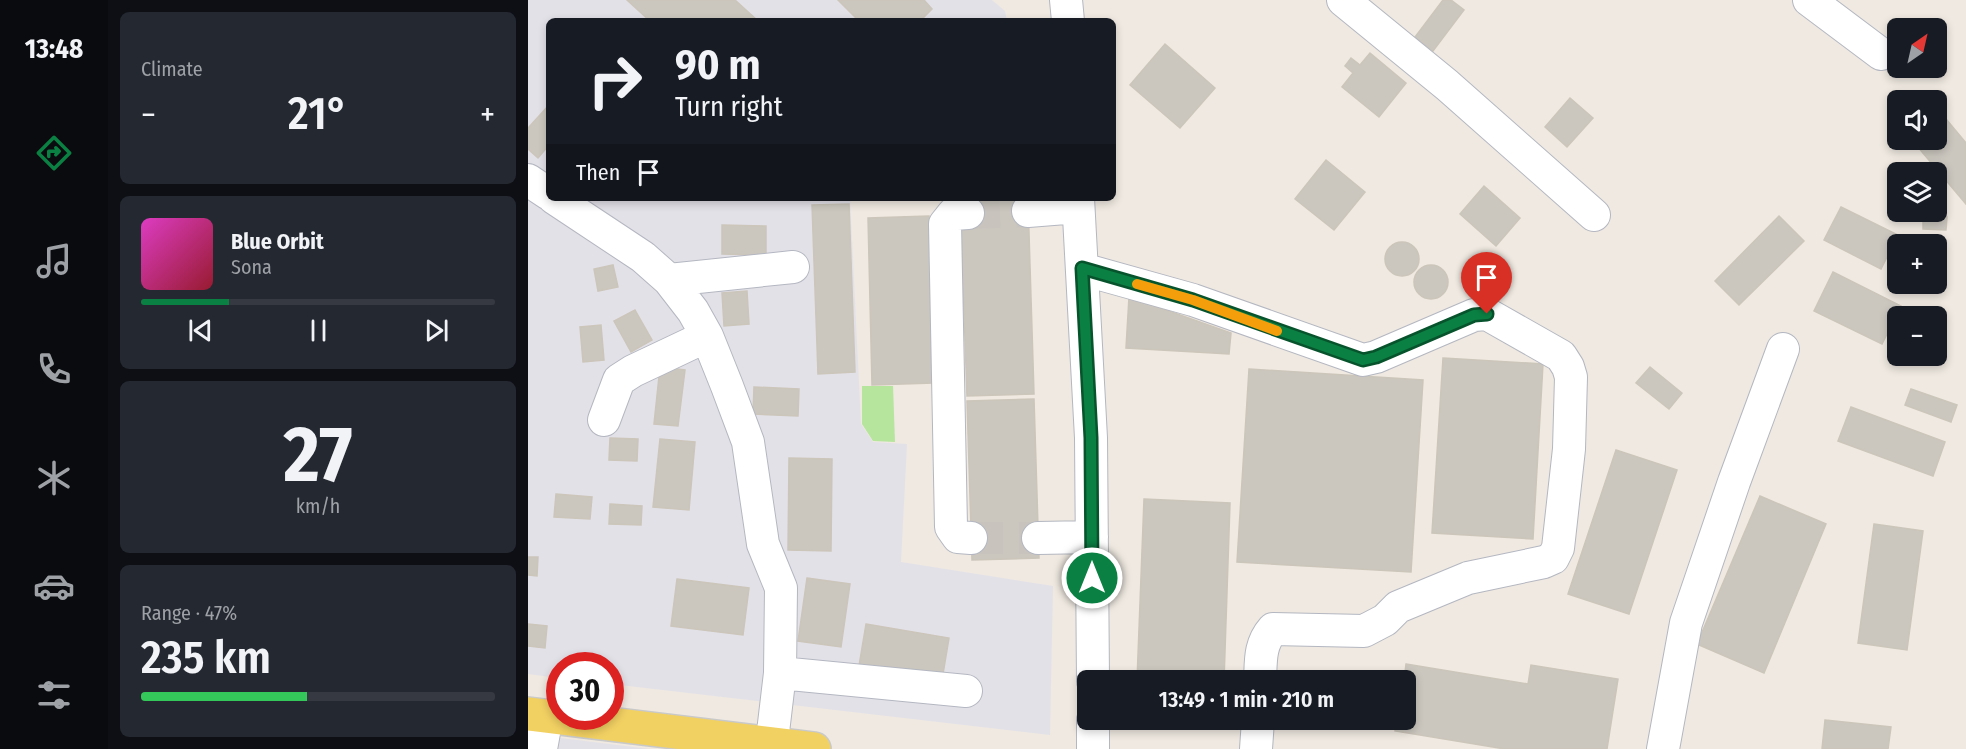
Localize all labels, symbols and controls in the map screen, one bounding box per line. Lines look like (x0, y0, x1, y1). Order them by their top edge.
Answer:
north arrow (1887, 18, 1947, 78)
map controls (1887, 18, 1947, 366)
text: 13:48 (25, 33, 83, 65)
text: 90 m (675, 40, 760, 90)
icon: right (576, 42, 654, 120)
text: Climate (141, 57, 203, 81)
text: 21° (288, 87, 348, 141)
button: sound (1887, 90, 1947, 150)
text: Turn right (675, 91, 783, 123)
text: − (141, 95, 156, 135)
text: + (480, 95, 495, 135)
icon: directions (33, 132, 75, 174)
icon: arrive (632, 156, 665, 189)
text: Then (576, 159, 620, 186)
button: layers (1887, 162, 1947, 222)
text: Blue Orbit (231, 228, 324, 255)
button: + (1887, 234, 1947, 294)
icon: music (33, 240, 75, 282)
pin (1461, 252, 1512, 314)
text: Sona (231, 255, 272, 279)
icon: arrive (1470, 261, 1503, 294)
button: − (1887, 306, 1947, 366)
icon: previous (184, 314, 217, 347)
icon: pause (302, 314, 335, 347)
icon: next (420, 314, 453, 347)
icon: phone (33, 348, 75, 390)
text: 27 (284, 408, 352, 502)
icon: climate (33, 457, 75, 499)
text: km/h (296, 494, 340, 518)
position arrow (1060, 546, 1124, 610)
icon: car (33, 565, 75, 607)
text: Range · 47% (141, 601, 237, 625)
text: 235 km (141, 631, 271, 685)
speed limit sign: 30 (546, 652, 624, 730)
icon: filters (33, 674, 75, 716)
text: 13:49 · 1 min · 210 m (1159, 686, 1334, 713)

